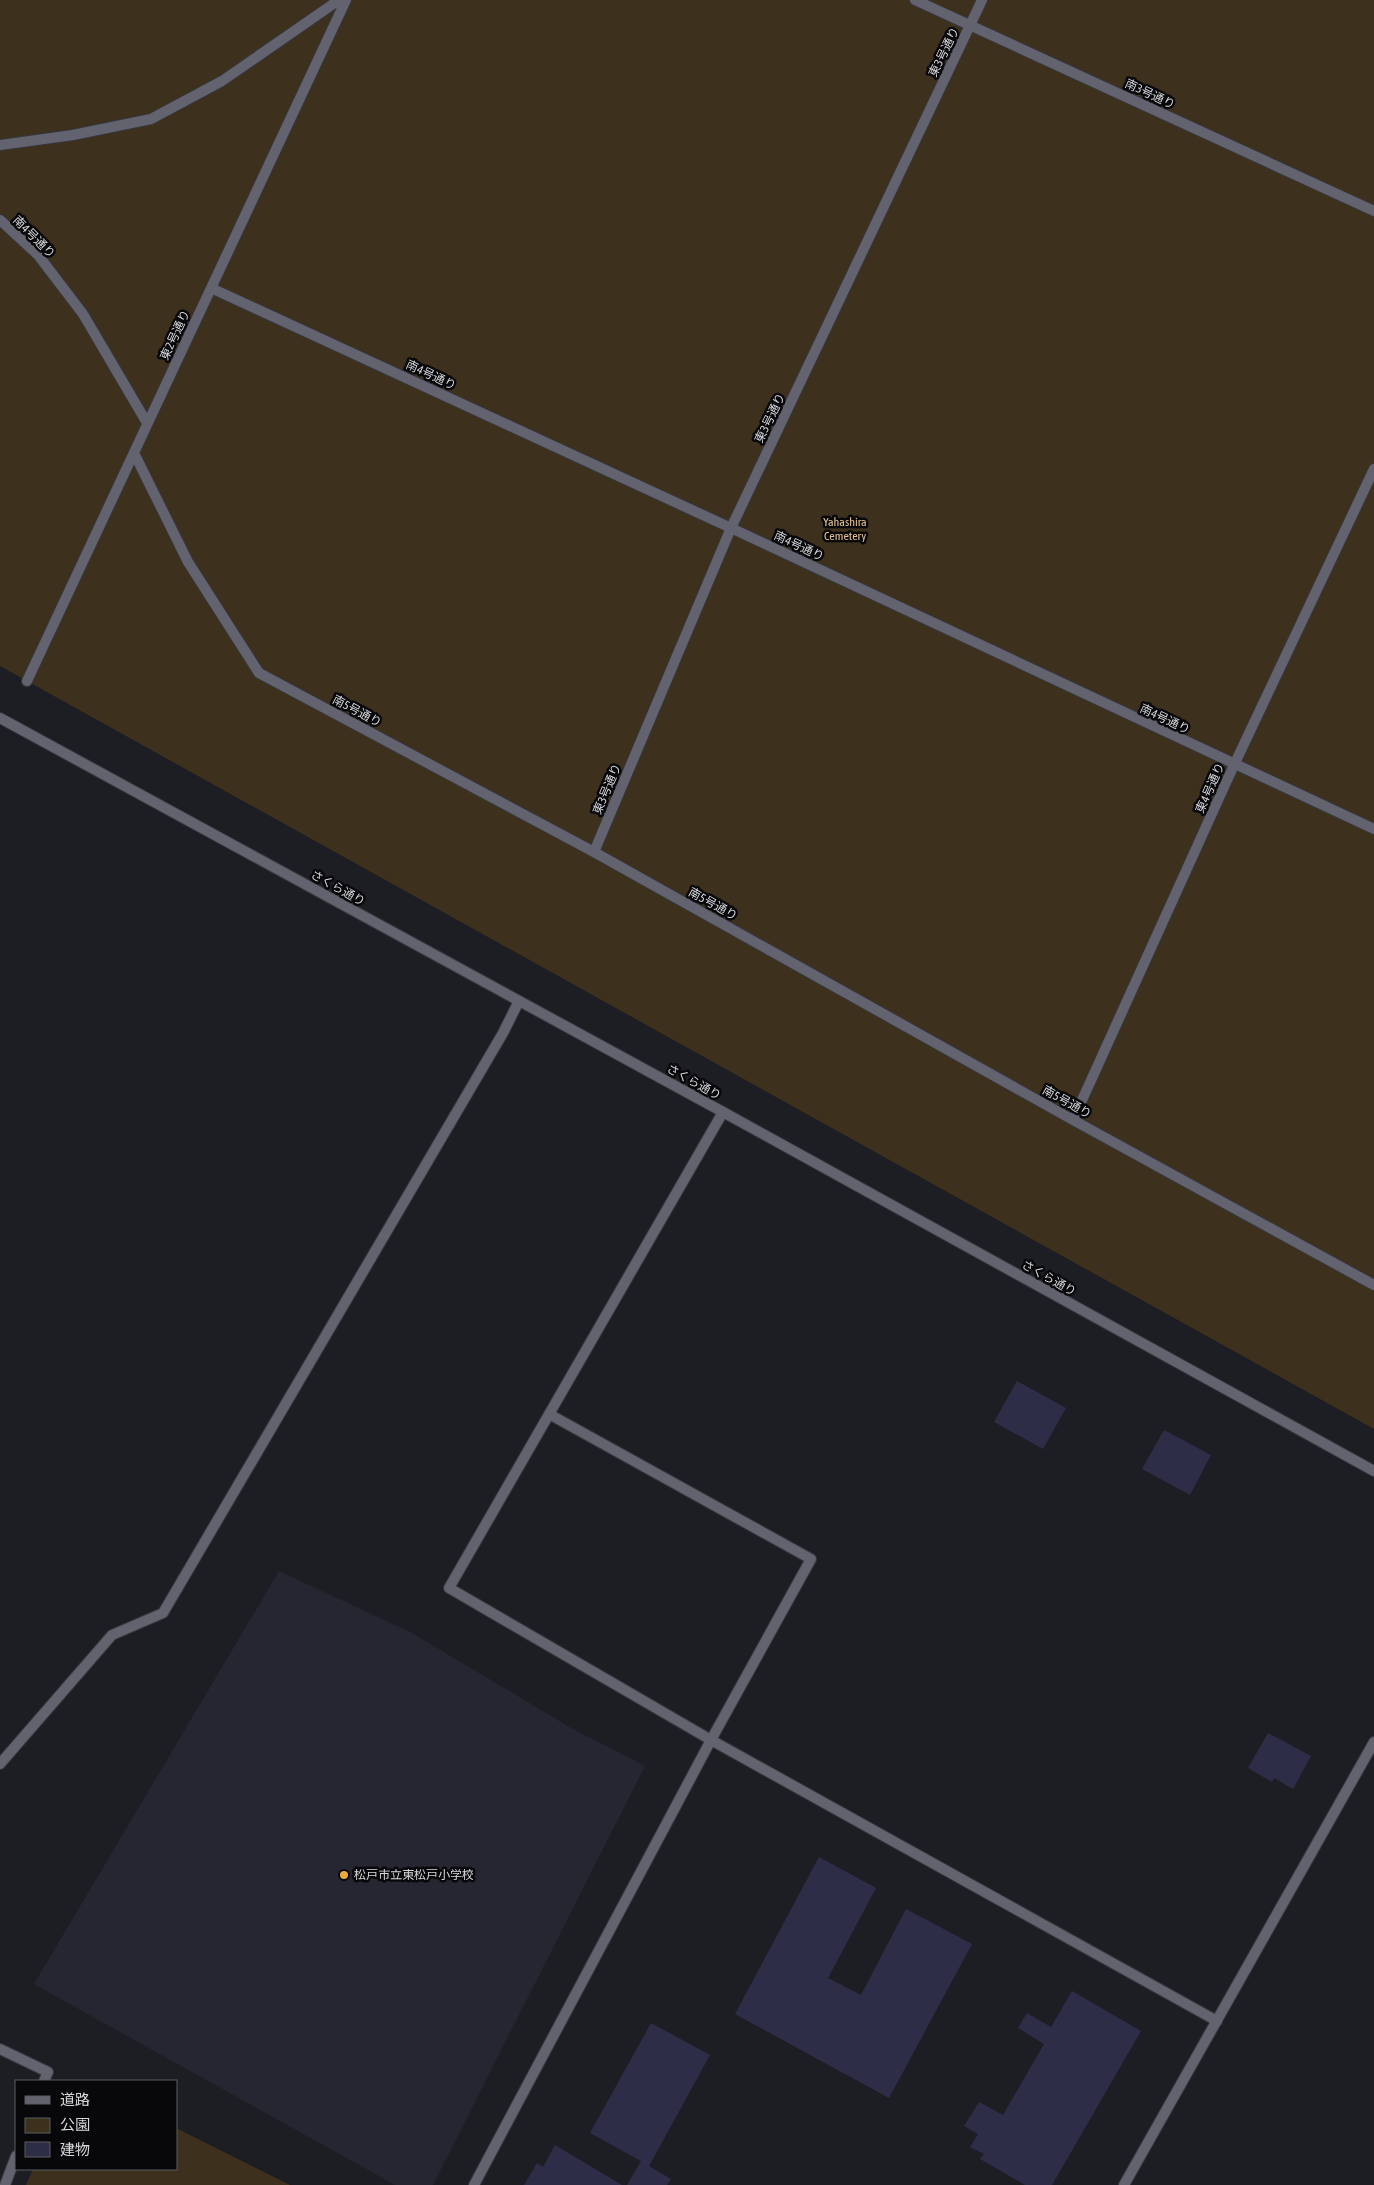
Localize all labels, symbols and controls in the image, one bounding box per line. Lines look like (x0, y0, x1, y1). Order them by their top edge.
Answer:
street label: 東3号通り (926, 25, 962, 79)
street label: 南3号通り (1123, 76, 1177, 112)
street label: 南4号通り (10, 213, 58, 261)
street label: 東2号通り (157, 308, 193, 362)
street label: 南4号通り (404, 357, 458, 393)
street label: 東3号通り (752, 391, 788, 445)
park label: Yahashira Cemetery (823, 515, 867, 543)
street label: 南4号通り (772, 528, 826, 564)
street label: 南5号通り (330, 692, 384, 730)
street label: 南4号通り (1138, 701, 1192, 737)
street label: 東4号通り (1193, 761, 1227, 815)
street label: 東3号通り (590, 762, 624, 816)
street label: さくら通り (308, 867, 368, 909)
street label: 南5号通り (686, 885, 740, 923)
street label: さくら通り (664, 1061, 724, 1103)
street label: 南5号通り (1040, 1083, 1094, 1121)
street label: さくら通り (1019, 1257, 1079, 1299)
place label: 松戸市立東松戸小学校 (354, 1868, 474, 1882)
marker: 松戸市立東松戸小学校 (338, 1869, 350, 1881)
legend (15, 2080, 178, 2170)
text: 道路 (60, 2091, 90, 2108)
text: 公園 (60, 2116, 90, 2133)
text: 建物 (60, 2141, 90, 2158)

